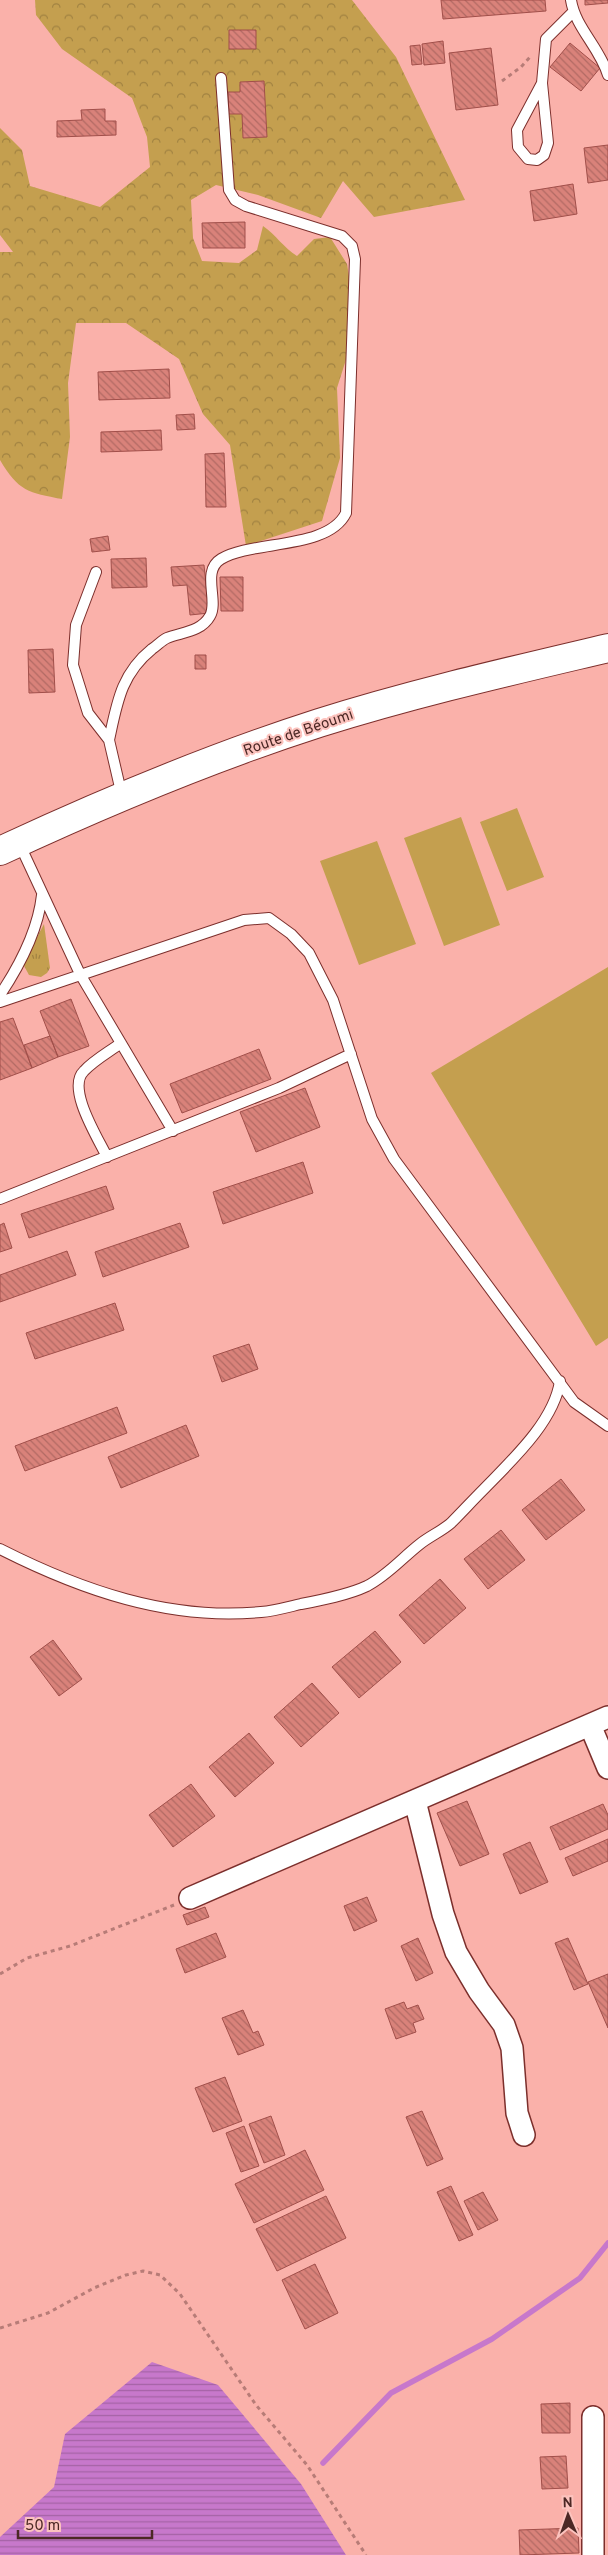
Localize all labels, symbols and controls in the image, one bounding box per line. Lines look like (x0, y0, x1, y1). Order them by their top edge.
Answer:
street label: Route de Béoumi (241, 706, 356, 761)
north arrow (543, 2490, 593, 2540)
text: N (562, 2495, 573, 2512)
scale bar (18, 2508, 151, 2540)
text: 50 m (25, 2517, 60, 2536)

